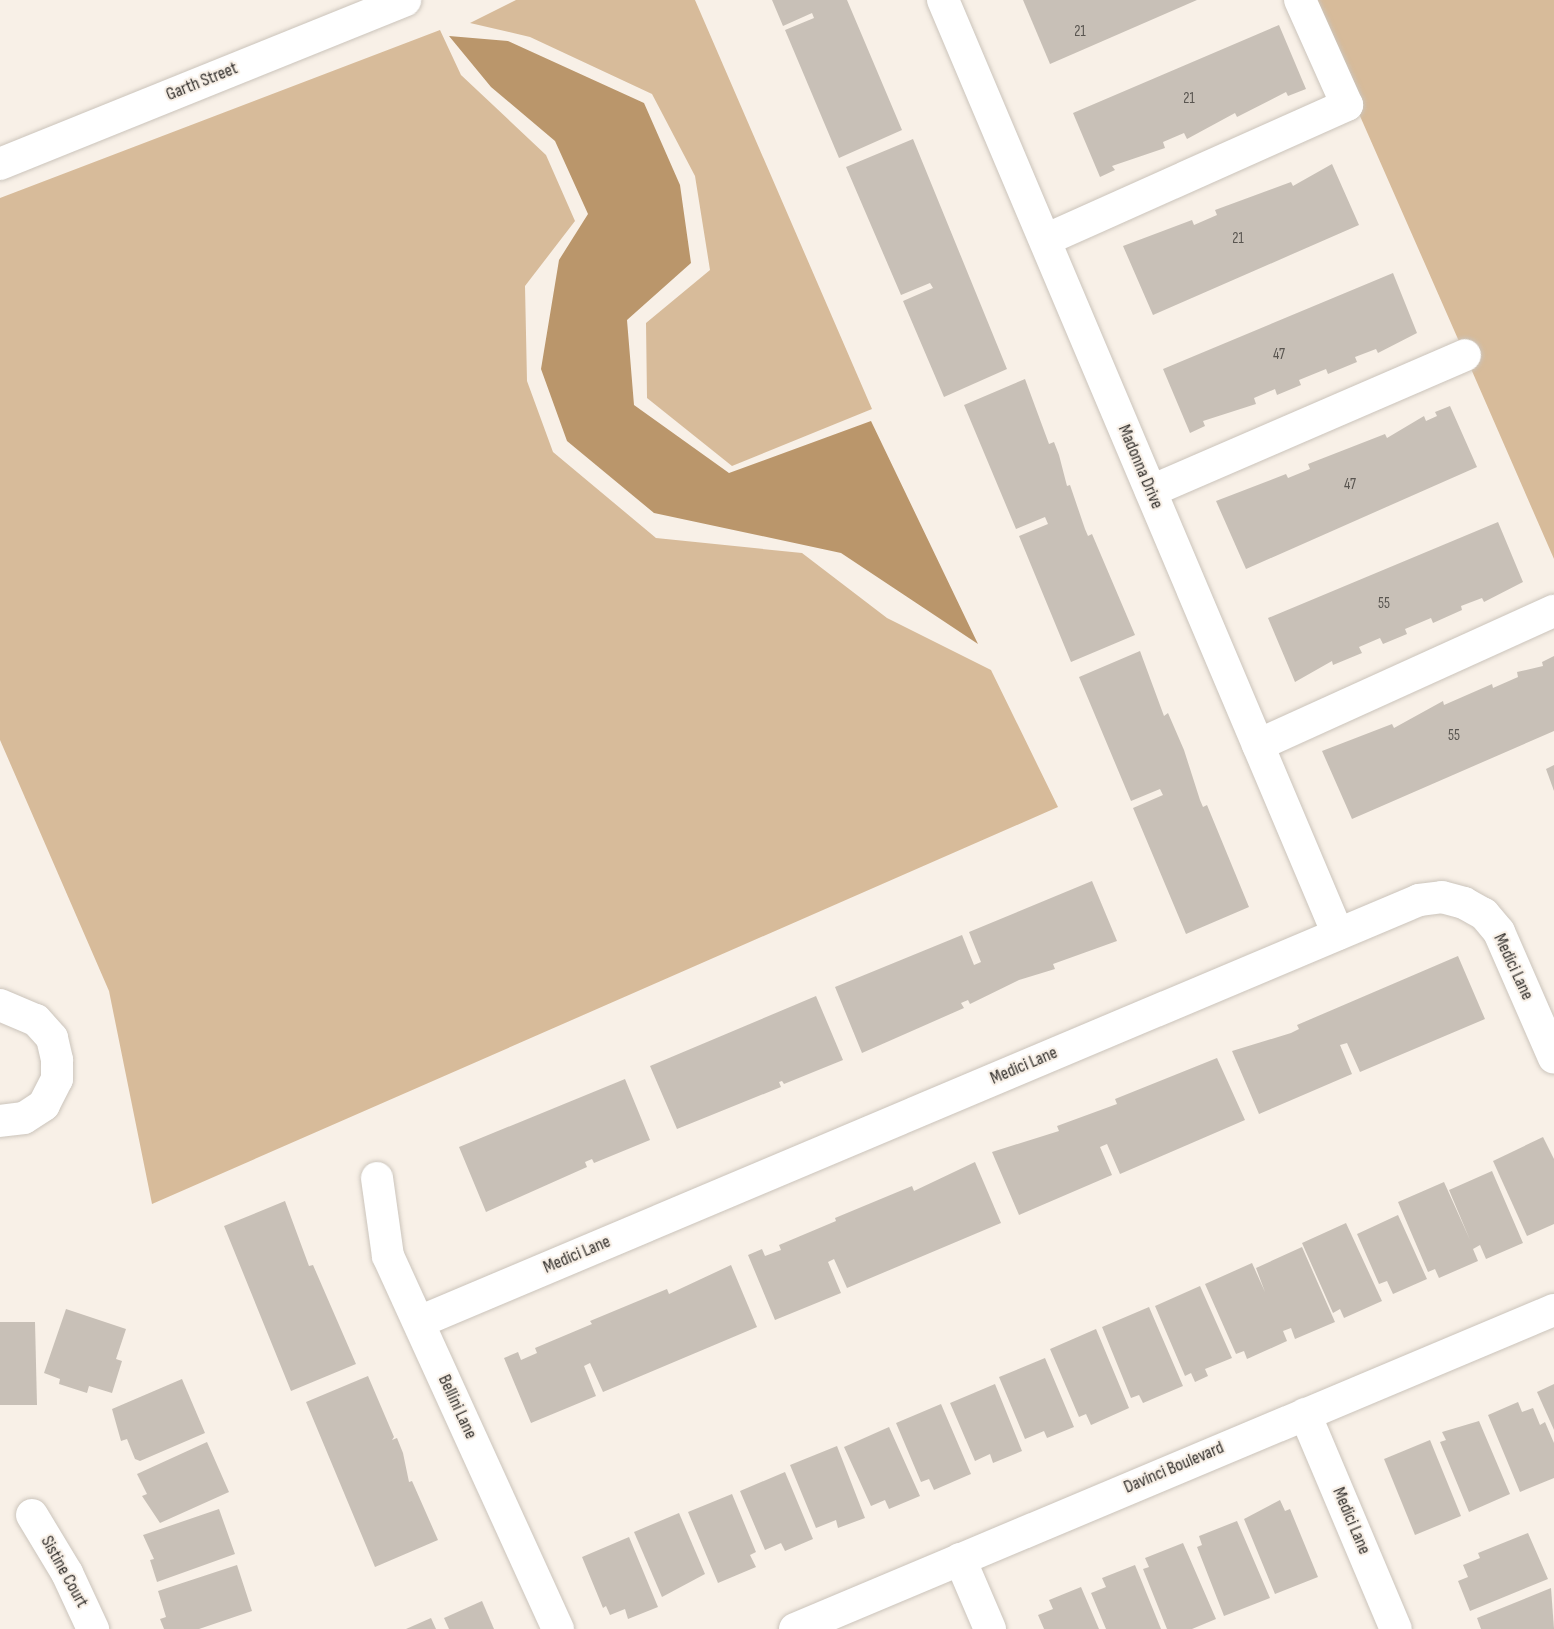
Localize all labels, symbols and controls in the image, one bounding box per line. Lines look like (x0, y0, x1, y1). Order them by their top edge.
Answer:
house number: 21 (1074, 23, 1086, 41)
street label: Garth Street (163, 58, 241, 106)
house number: 21 (1183, 90, 1195, 108)
house number: 21 (1232, 230, 1244, 248)
house number: 47 (1273, 346, 1285, 364)
street label: Madonna Drive (1113, 422, 1167, 512)
house number: 47 (1344, 476, 1356, 494)
house number: 55 (1378, 595, 1390, 613)
house number: 55 (1448, 727, 1460, 745)
street label: Medici Lane (1488, 930, 1538, 1004)
street label: Medici Lane (987, 1042, 1061, 1090)
street label: Medici Lane (540, 1231, 614, 1279)
street label: Bellini Lane (433, 1372, 481, 1442)
street label: Davinci Boulevard (1121, 1437, 1227, 1499)
street label: Medici Lane (1327, 1484, 1375, 1558)
street label: Sistine Court (36, 1532, 92, 1612)

